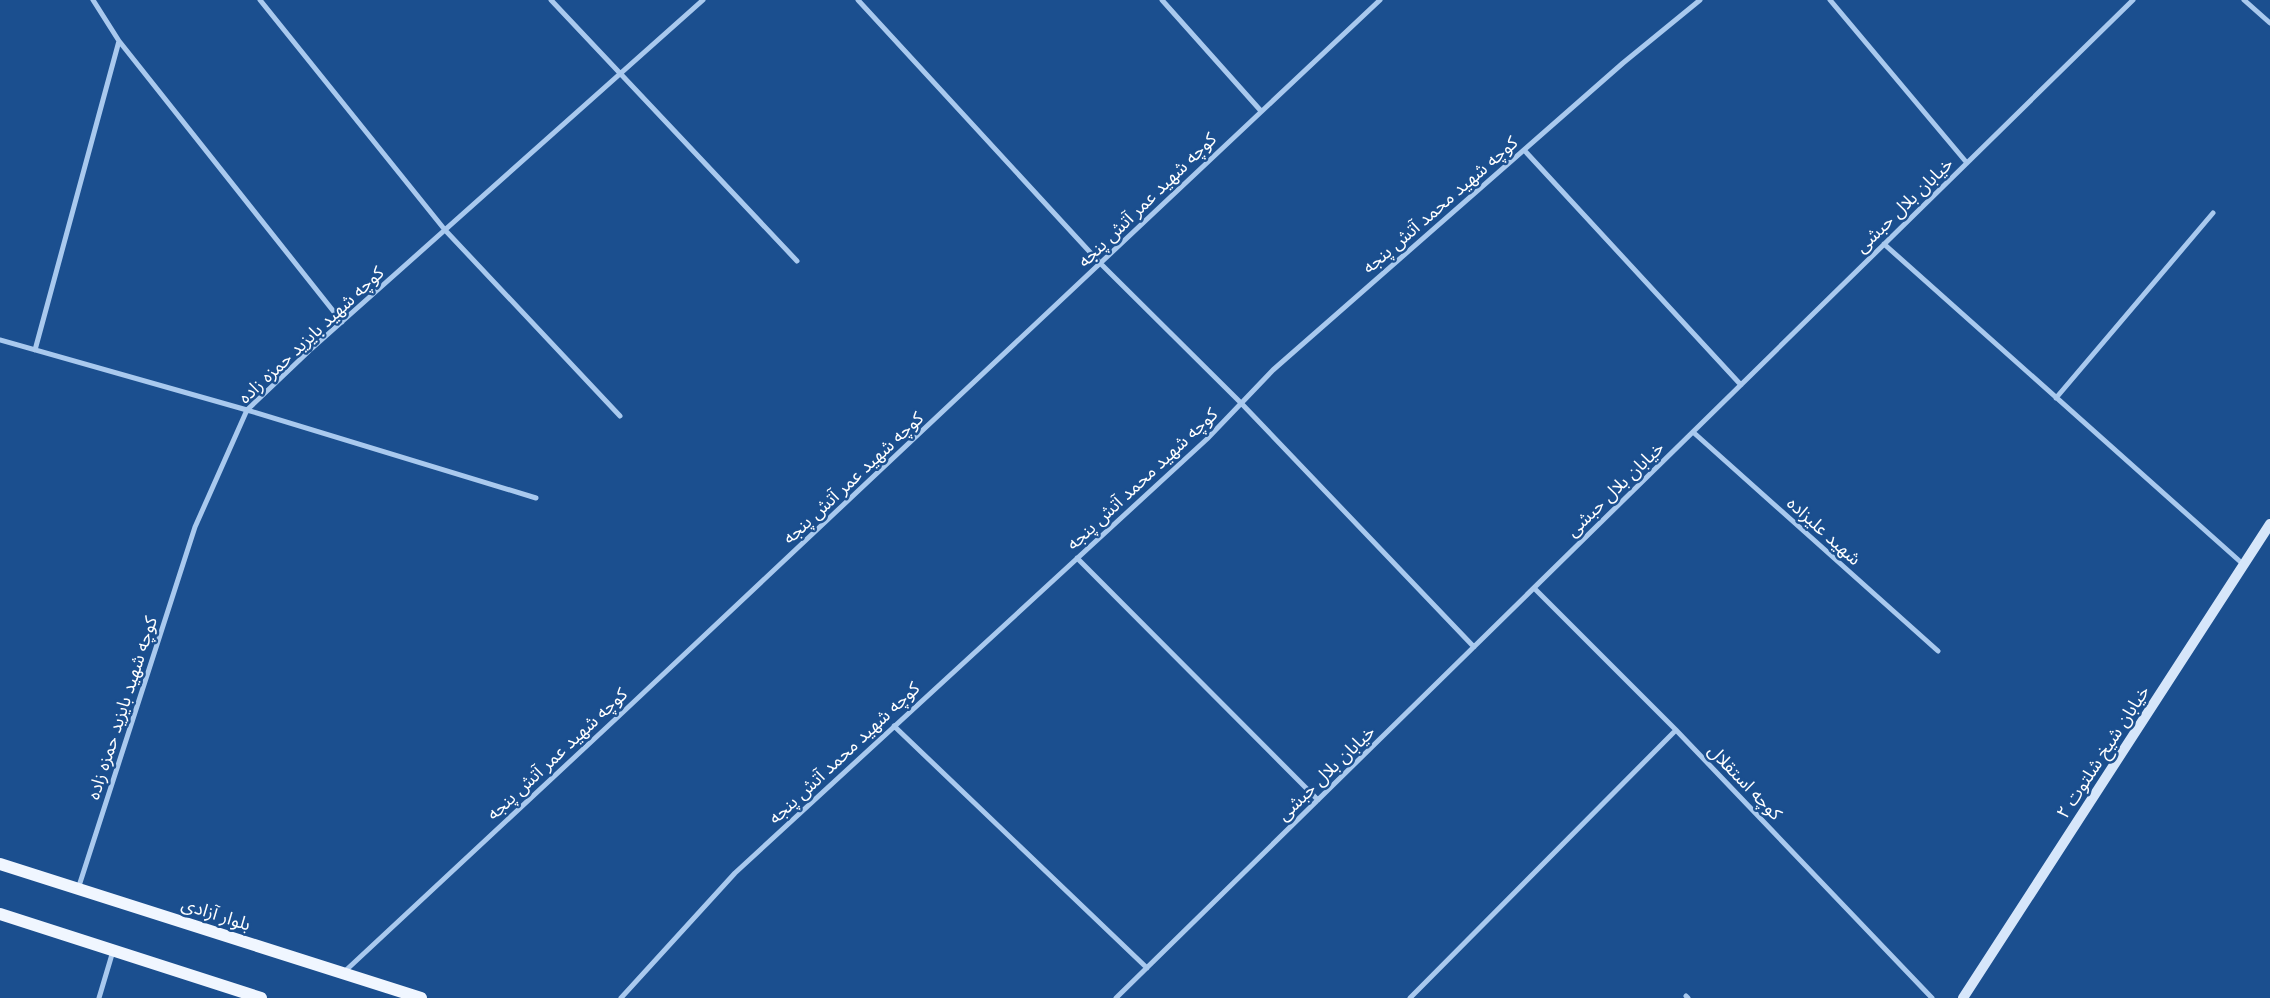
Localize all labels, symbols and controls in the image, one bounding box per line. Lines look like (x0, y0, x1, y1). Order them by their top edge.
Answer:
street label: کوچه شهید عمر آتش پنجه (1073, 128, 1221, 272)
street label: کوچه شهید محمد آتش پنجه (1358, 131, 1523, 278)
street label: خیابان بلال حبشی (1850, 153, 1958, 257)
street label: کوچه شهید بایزید حمزه زاده (234, 261, 389, 408)
street label: کوچه شهید محمد آتش پنجه (1062, 403, 1223, 555)
street label: کوچه شهید عمر آتش پنجه (778, 407, 928, 549)
street label: خیابان بلال حبشی (1561, 437, 1669, 541)
street label: شهید علیزاده (1782, 492, 1866, 570)
street label: کوچه شهید بایزید حمزه زاده (82, 613, 162, 802)
street label: کوچه شهید محمد آتش پنجه (764, 677, 925, 829)
street label: خیابان شیخ شلتوت ۲ (2052, 681, 2156, 824)
street label: کوچه شهید عمر آتش پنجه (482, 683, 632, 825)
street label: خیابان بلال حبشی (1272, 721, 1380, 825)
street label: کوچه استقلال (1703, 739, 1787, 825)
street label: بلوار آزادی (179, 893, 253, 935)

